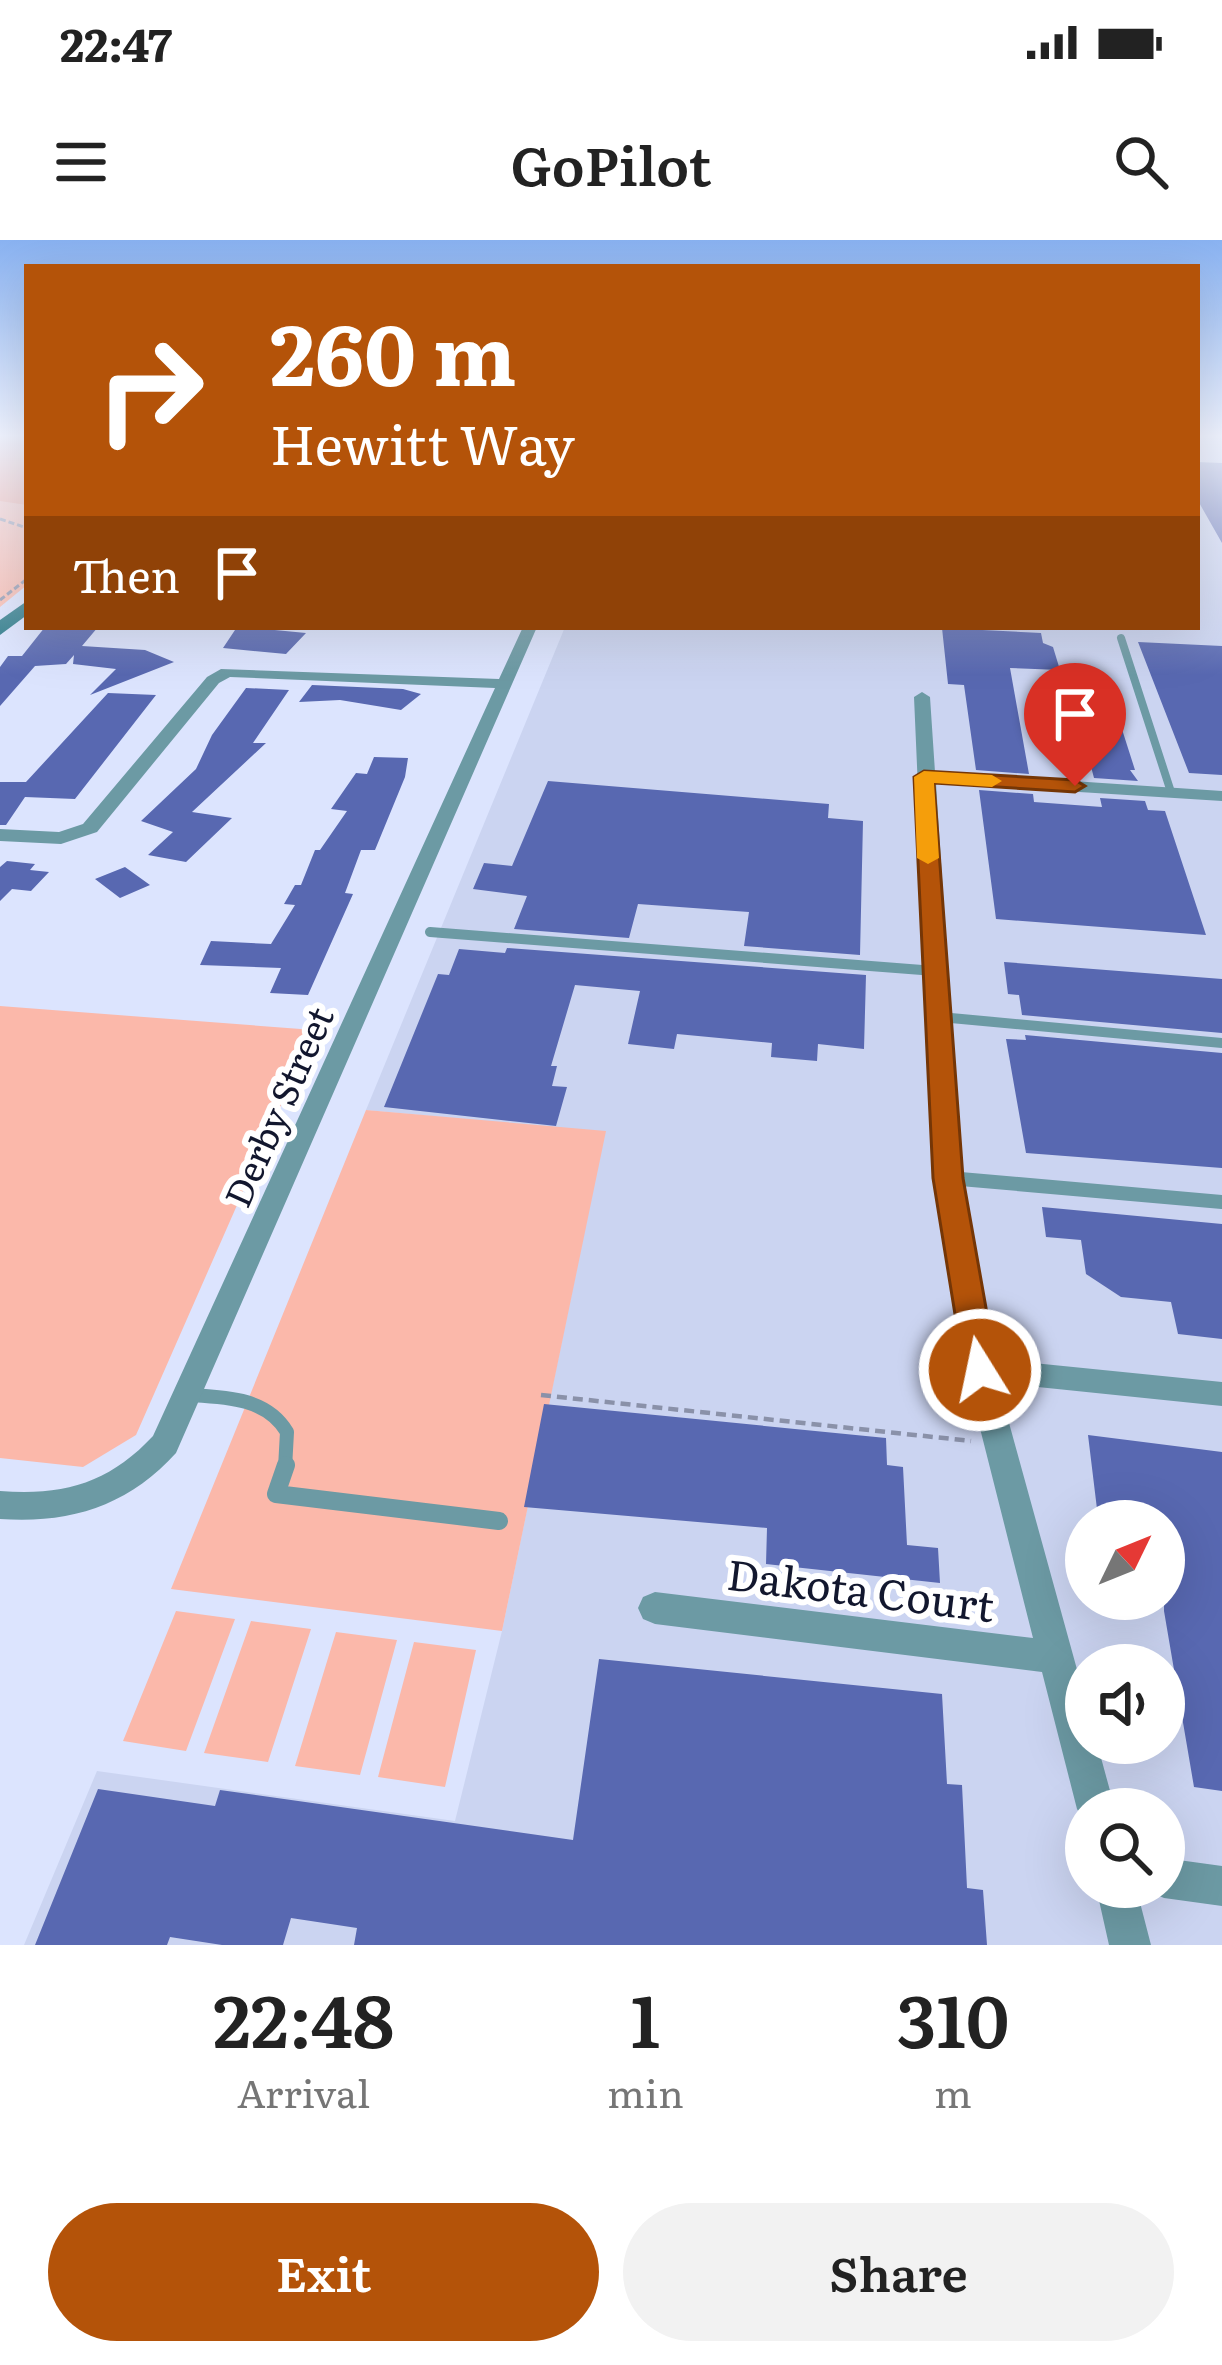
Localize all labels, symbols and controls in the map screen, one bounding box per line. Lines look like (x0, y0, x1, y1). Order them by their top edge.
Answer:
text: 22:47 (60, 9, 172, 76)
text: GoPilot (511, 122, 711, 203)
icon: menu (48, 129, 114, 195)
icon: search (1108, 129, 1174, 195)
text: 260 m (270, 287, 516, 412)
icon: right (72, 312, 228, 468)
text: Hewitt Way (270, 401, 575, 482)
text: Then (72, 540, 180, 607)
icon: arrive (204, 540, 270, 606)
pin (1024, 663, 1126, 786)
icon: arrive (1042, 681, 1108, 747)
street label: Derby Street (209, 997, 345, 1215)
position arrow (917, 1307, 1043, 1433)
north arrow (1065, 1500, 1185, 1620)
map controls (1065, 1500, 1185, 1908)
street label: Dakota Court (724, 1541, 998, 1635)
button: sound (1065, 1644, 1185, 1764)
button: search (1065, 1788, 1185, 1908)
text: 22:48 (213, 1963, 394, 2070)
text: 1 (631, 1963, 660, 2070)
text: 310 (897, 1963, 1009, 2070)
text: Arrival (237, 2062, 370, 2120)
text: min (607, 2062, 684, 2120)
text: m (934, 2062, 972, 2120)
button: Exit (48, 2203, 599, 2341)
button: Share (623, 2203, 1174, 2341)

